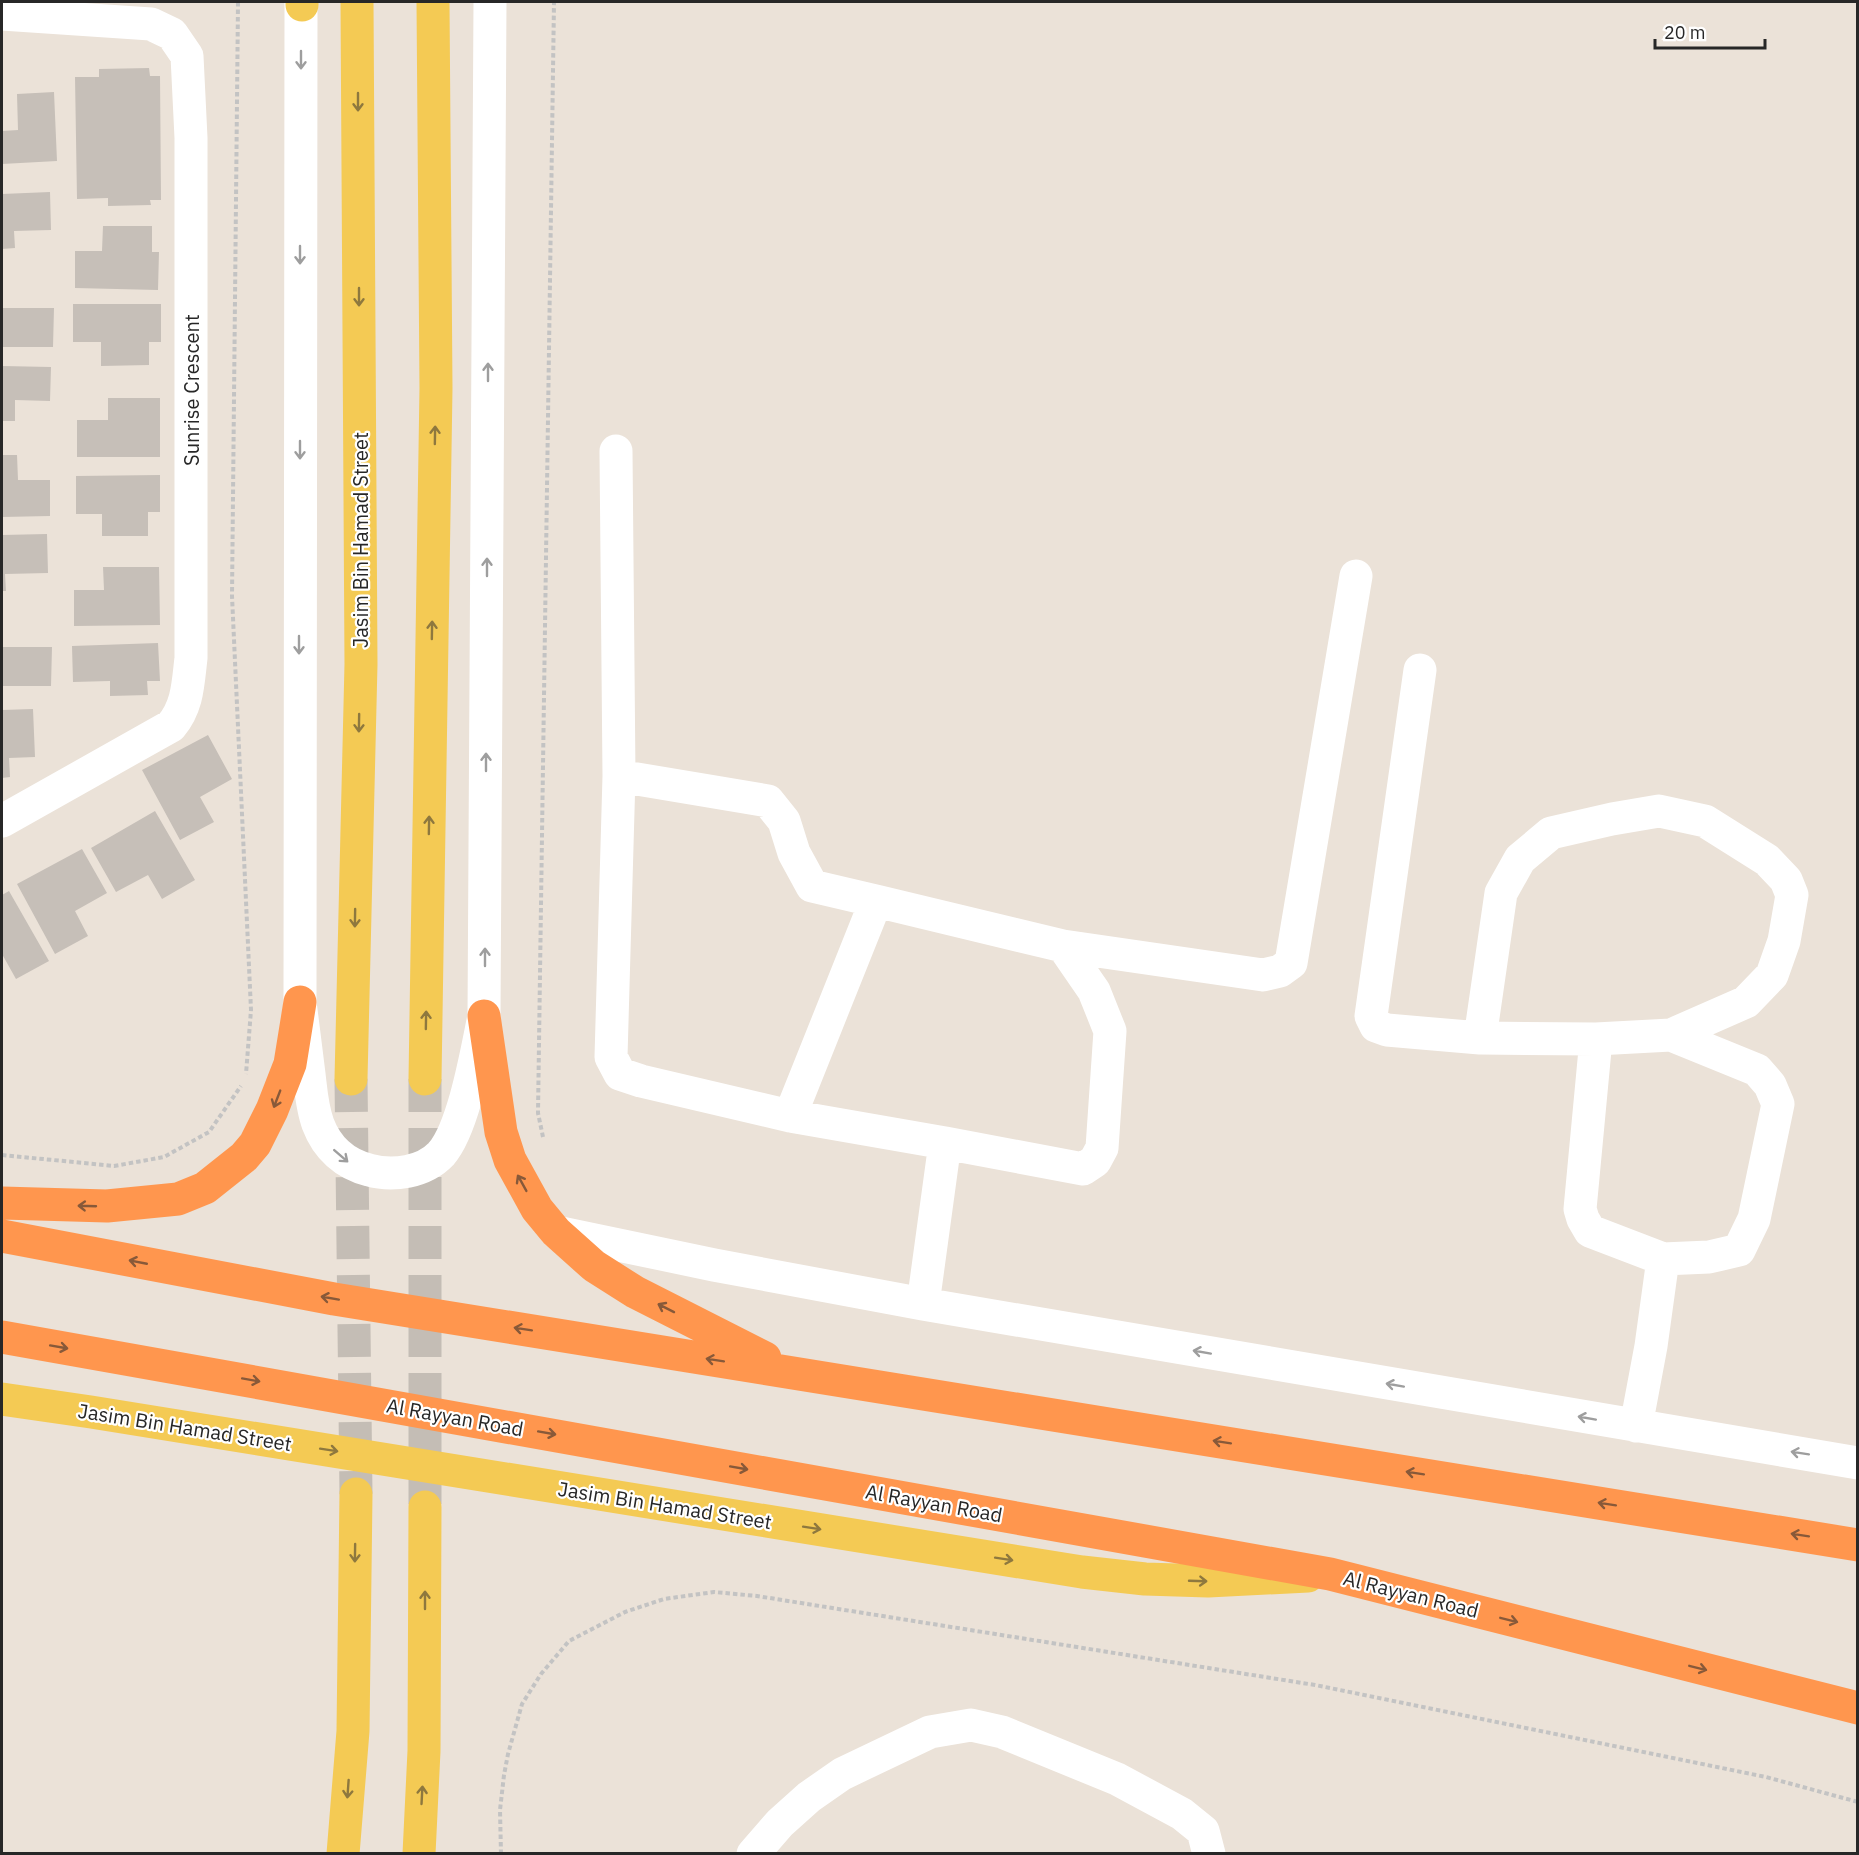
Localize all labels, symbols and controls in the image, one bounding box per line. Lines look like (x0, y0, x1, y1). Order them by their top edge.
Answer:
scale bar (1655, 12, 1764, 50)
text: 20 m (1664, 21, 1706, 44)
one-way arrow (295, 49, 307, 69)
one-way arrow (352, 91, 364, 111)
one-way arrow (294, 244, 306, 264)
one-way arrow (353, 286, 365, 306)
street label: Sunrise Crescent (178, 314, 205, 466)
one-way arrow (482, 363, 494, 383)
one-way arrow (429, 426, 441, 446)
street label: Jasim Bin Hamad Street (347, 432, 374, 648)
one-way arrow (294, 439, 306, 459)
one-way arrow (481, 558, 493, 578)
one-way arrow (426, 621, 438, 641)
one-way arrow (293, 634, 305, 654)
one-way arrow (354, 712, 365, 732)
one-way arrow (480, 753, 492, 773)
one-way arrow (423, 816, 435, 836)
one-way arrow (349, 907, 361, 927)
one-way arrow (479, 948, 491, 968)
one-way arrow (420, 1011, 431, 1031)
one-way arrow (270, 1090, 281, 1108)
one-way arrow (333, 1149, 348, 1163)
one-way arrow (516, 1174, 527, 1192)
one-way arrow (78, 1200, 98, 1211)
one-way arrow (129, 1256, 149, 1267)
one-way arrow (321, 1292, 340, 1303)
one-way arrow (658, 1302, 676, 1313)
one-way arrow (513, 1323, 533, 1334)
one-way arrow (49, 1342, 68, 1353)
one-way arrow (1193, 1346, 1213, 1357)
one-way arrow (706, 1354, 725, 1365)
one-way arrow (241, 1375, 261, 1386)
one-way arrow (1385, 1379, 1405, 1390)
street label: Al Rayyan Road (384, 1392, 526, 1442)
street label: Jasim Bin Hamad Street (76, 1397, 294, 1457)
one-way arrow (1577, 1412, 1597, 1423)
one-way arrow (536, 1428, 556, 1439)
one-way arrow (1213, 1436, 1233, 1447)
one-way arrow (319, 1445, 338, 1456)
one-way arrow (1790, 1448, 1810, 1459)
one-way arrow (728, 1462, 748, 1473)
one-way arrow (1405, 1467, 1425, 1478)
street label: Jasim Bin Hamad Street (556, 1475, 774, 1535)
street label: Al Rayyan Road (863, 1478, 1005, 1528)
one-way arrow (1598, 1499, 1618, 1510)
one-way arrow (801, 1523, 821, 1534)
one-way arrow (1790, 1530, 1810, 1541)
one-way arrow (349, 1542, 361, 1562)
one-way arrow (994, 1554, 1014, 1565)
street label: Al Rayyan Road (1340, 1564, 1482, 1624)
one-way arrow (1187, 1575, 1207, 1586)
one-way arrow (419, 1591, 431, 1611)
one-way arrow (1499, 1614, 1518, 1626)
one-way arrow (1688, 1663, 1707, 1675)
one-way arrow (343, 1778, 354, 1798)
one-way arrow (417, 1786, 428, 1806)

